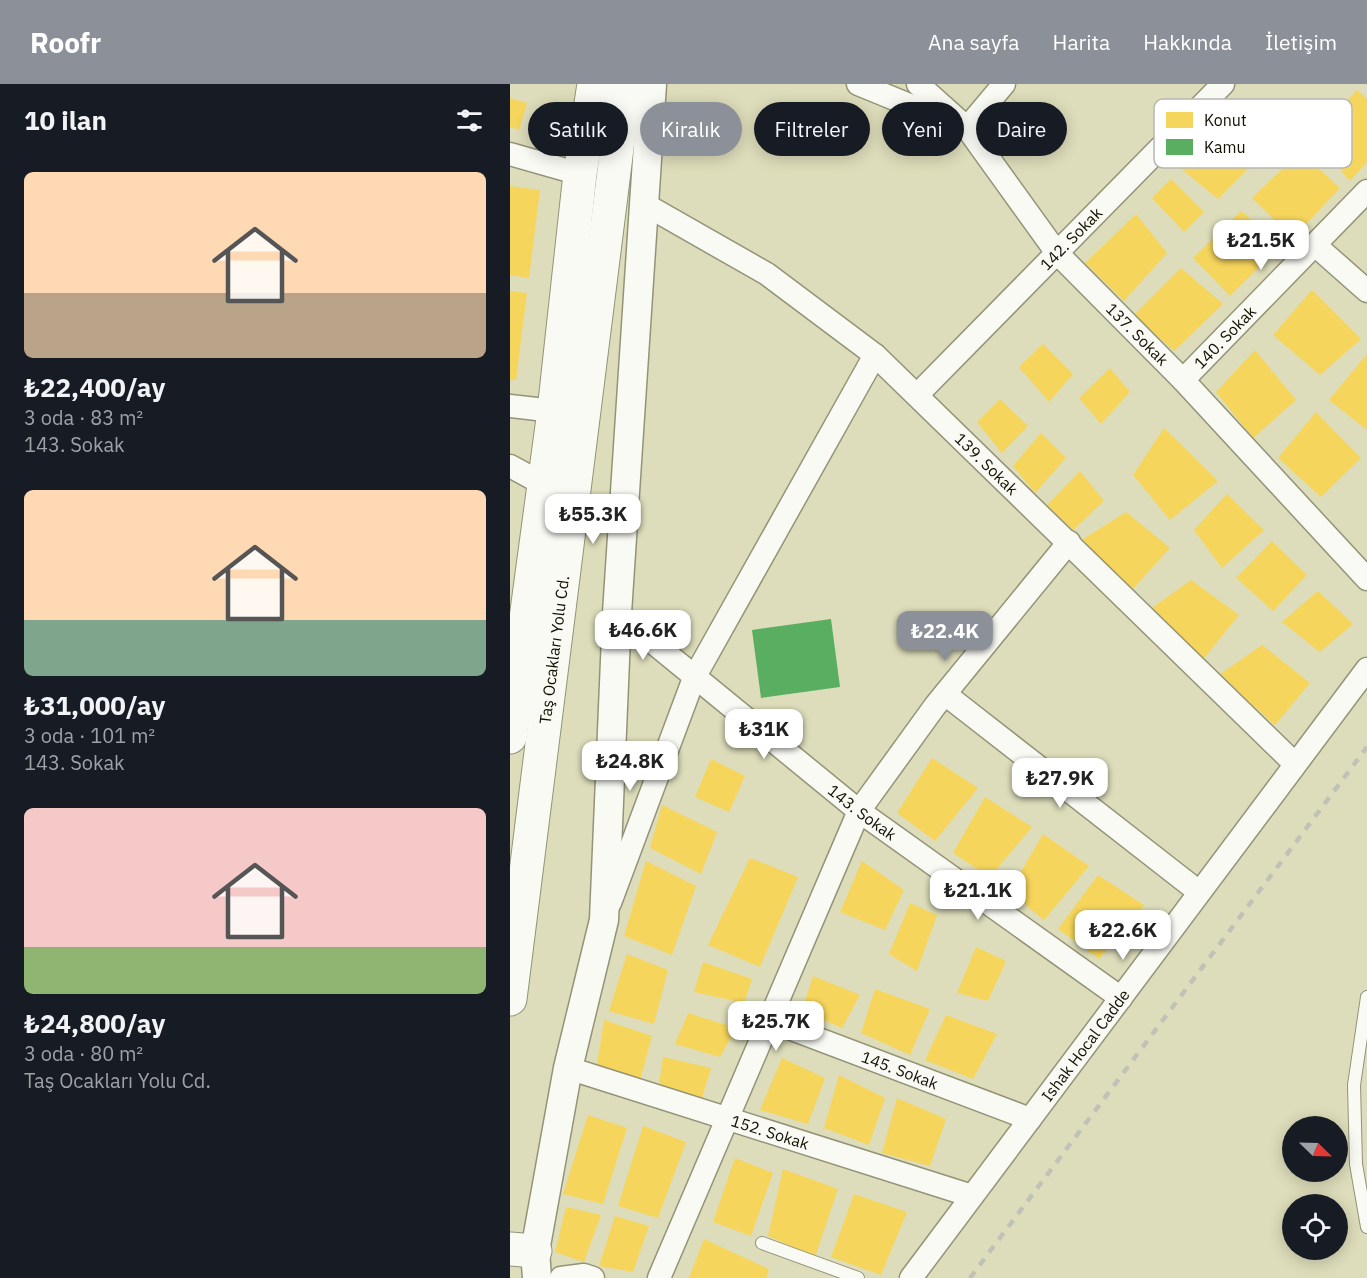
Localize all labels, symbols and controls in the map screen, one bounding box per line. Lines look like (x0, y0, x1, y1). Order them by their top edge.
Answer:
text: Roofr (30, 24, 101, 61)
text: Ana sayfa (928, 28, 1020, 56)
text: Harita (1053, 28, 1110, 56)
text: Hakkında (1143, 28, 1232, 56)
text: İletişim (1265, 28, 1337, 56)
legend (1154, 99, 1352, 168)
chip: Satılık (528, 102, 628, 156)
chip: Kiralık (640, 102, 742, 156)
chip: Filtreler (754, 102, 870, 156)
chip: Yeni (882, 102, 964, 156)
chip: Daire (976, 102, 1067, 156)
text: 10 ilan (24, 103, 107, 137)
icon: filters (453, 104, 486, 137)
text: Konut (1204, 110, 1247, 130)
text: Kamu (1204, 137, 1246, 157)
street label: 142. Sokak (1036, 202, 1107, 274)
icon: home (201, 211, 309, 319)
pin: ₺21.5K (1212, 220, 1310, 271)
text: ₺21.5K (1227, 226, 1295, 253)
street label: 137. Sokak (1102, 298, 1173, 370)
street label: 140. Sokak (1190, 301, 1261, 373)
text: ₺22,400/ay (24, 370, 165, 404)
text: 3 oda · 83 m² (24, 404, 143, 431)
street label: 139. Sokak (951, 428, 1023, 499)
text: 143. Sokak (24, 431, 125, 458)
pin: ₺55.3K (544, 494, 642, 545)
text: ₺55.3K (559, 500, 627, 527)
icon: home (201, 529, 309, 637)
street label: Taş Ocakları Yolu Cd. (535, 574, 573, 725)
pin: ₺46.6K (594, 610, 692, 661)
pin: ₺22.4K (896, 611, 994, 662)
text: ₺46.6K (609, 616, 677, 643)
text: ₺22.4K (911, 617, 979, 644)
text: ₺31,000/ay (24, 688, 165, 722)
pin: ₺31K (728, 709, 800, 760)
text: ₺31K (739, 715, 789, 742)
text: 3 oda · 101 m² (24, 722, 155, 749)
pin: ₺24.8K (581, 741, 679, 792)
text: ₺24.8K (596, 747, 664, 774)
text: 143. Sokak (24, 749, 125, 776)
pin: ₺27.9K (1011, 758, 1109, 809)
text: ₺27.9K (1026, 764, 1094, 791)
street label: 143. Sokak (824, 780, 901, 845)
icon: home (201, 847, 309, 955)
pin: ₺21.1K (929, 870, 1027, 921)
text: ₺21.1K (944, 876, 1012, 903)
pin: ₺22.6K (1074, 910, 1172, 961)
text: ₺22.6K (1089, 916, 1157, 943)
street label: Ishak Hocal Cadde (1037, 985, 1134, 1105)
pin: ₺25.7K (727, 1001, 825, 1052)
text: ₺24,800/ay (24, 1006, 165, 1040)
text: ₺25.7K (742, 1007, 810, 1034)
text: 3 oda · 80 m² (24, 1040, 143, 1067)
street label: 145. Sokak (859, 1046, 942, 1094)
text: Taş Ocakları Yolu Cd. (24, 1067, 211, 1094)
street label: 152. Sokak (729, 1110, 812, 1154)
north arrow (1282, 1116, 1348, 1182)
map controls (1282, 1116, 1348, 1260)
button: locate (1282, 1194, 1348, 1260)

